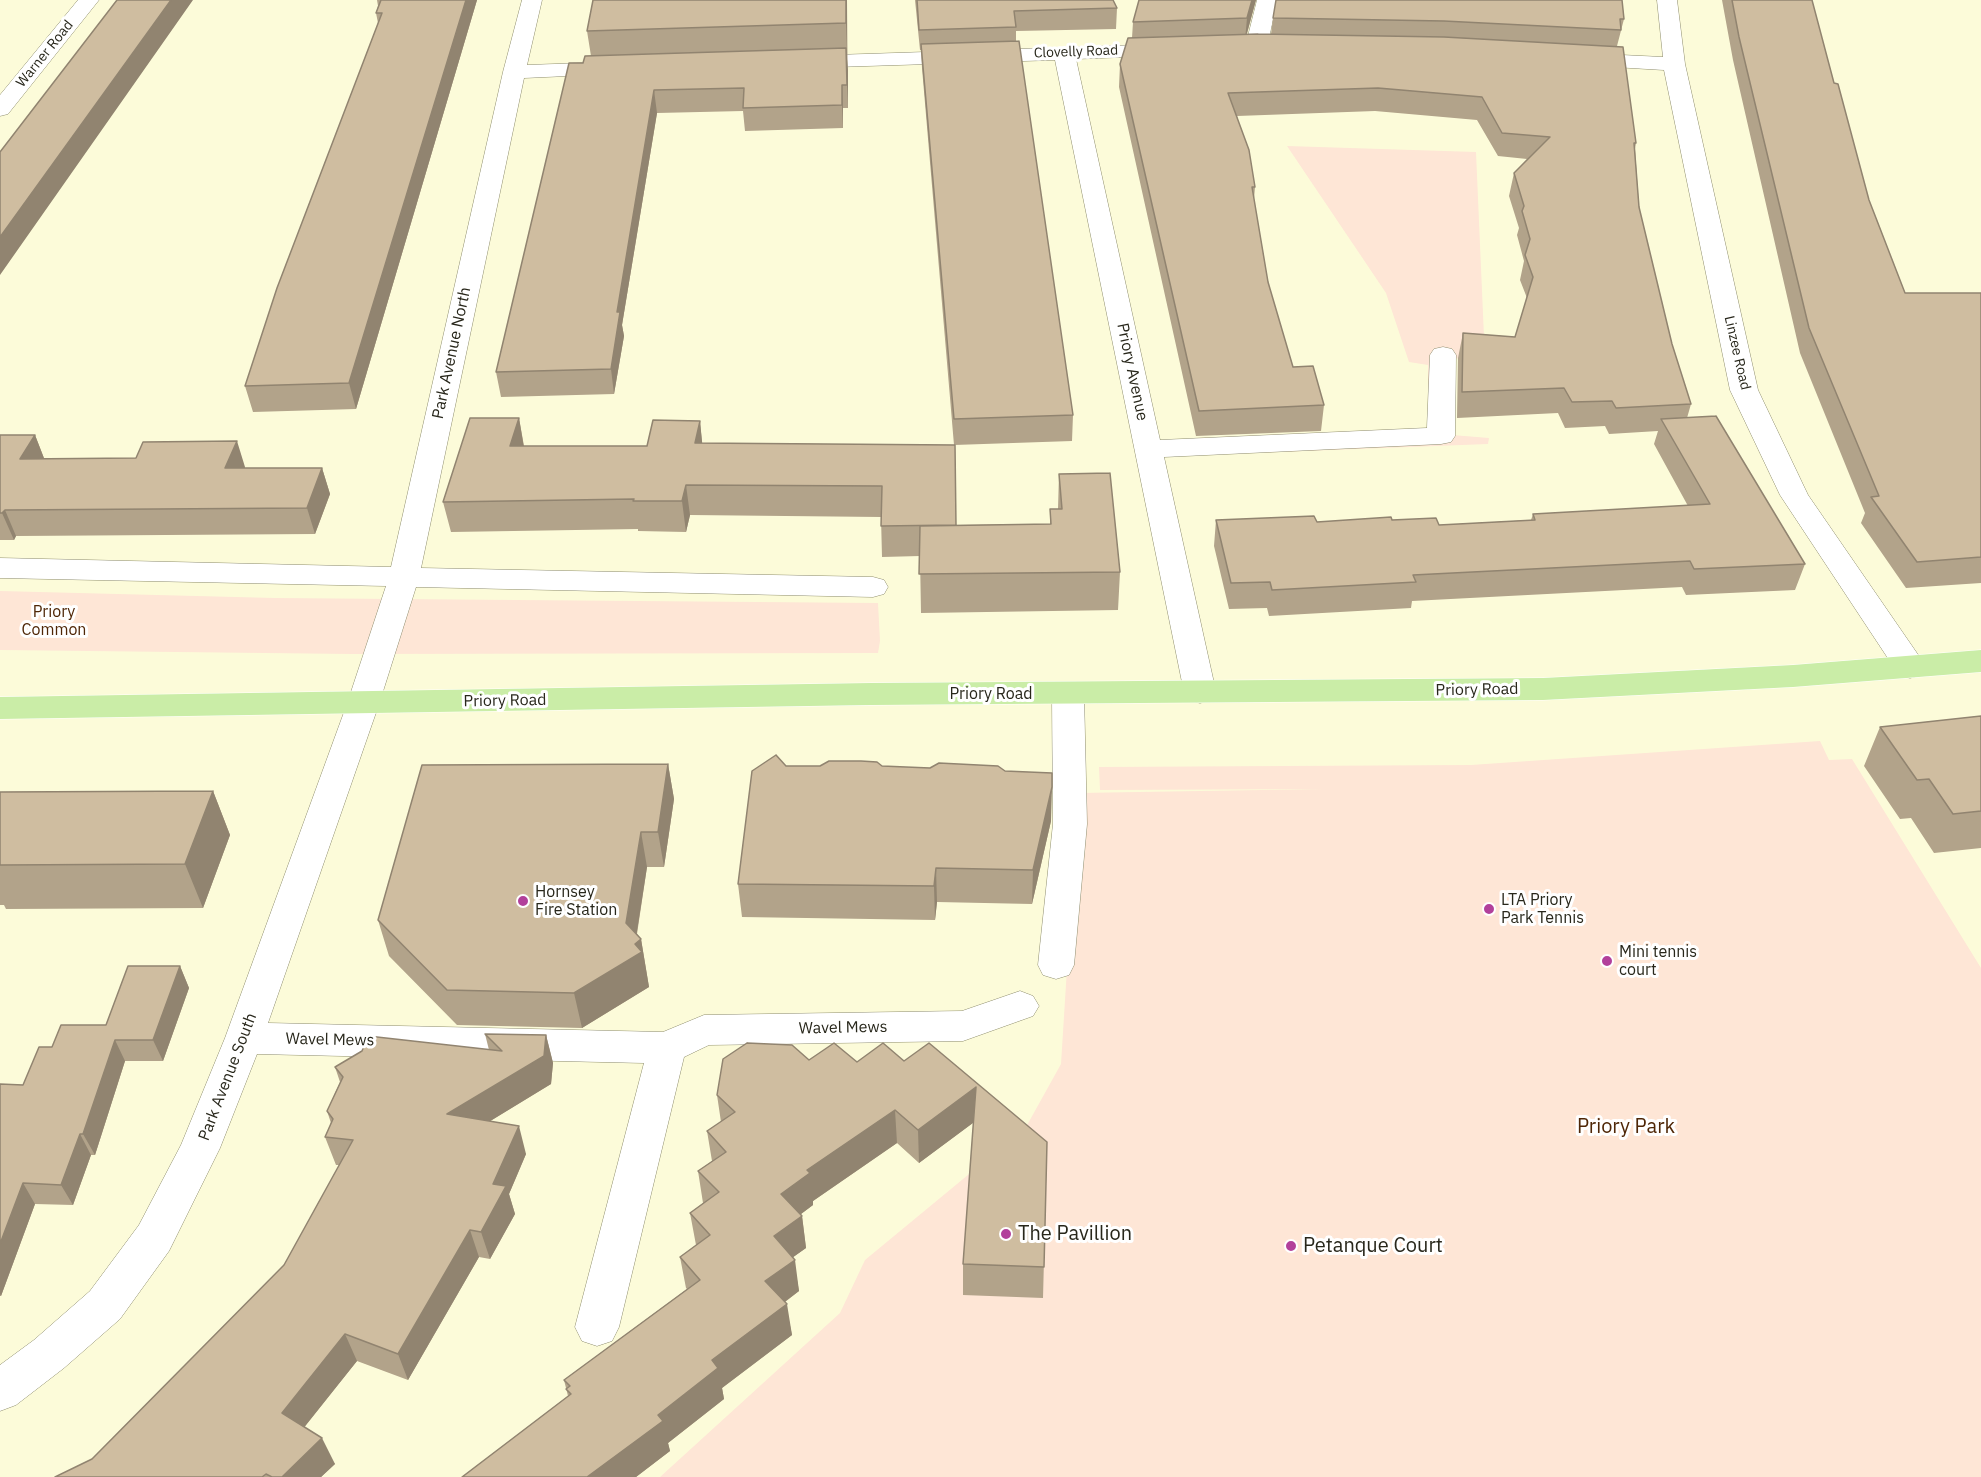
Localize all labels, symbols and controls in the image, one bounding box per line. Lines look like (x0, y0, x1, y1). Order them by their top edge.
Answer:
street label: Warner Road (13, 17, 77, 91)
street label: Clovelly Road (1033, 42, 1119, 62)
street label: Park Avenue North (429, 285, 475, 421)
street label: Linzee Road (1720, 314, 1754, 392)
street label: Priory Avenue (1112, 321, 1152, 423)
park label: Priory Common (22, 602, 86, 640)
street label: Priory Road (1435, 680, 1519, 700)
street label: Priory Road (950, 684, 1032, 704)
street label: Priory Road (463, 691, 547, 711)
place label: Hornsey Fire Station (535, 882, 617, 920)
place label: LTA Priory Park Tennis (1501, 890, 1584, 928)
marker: Hornsey Fire Station (516, 894, 530, 908)
marker: LTA Priory Park Tennis (1482, 902, 1496, 916)
place label: Mini tennis court (1619, 942, 1697, 980)
marker: Mini tennis court (1600, 954, 1614, 968)
street label: Park Avenue South (195, 1010, 261, 1144)
street label: Wavel Mews (798, 1018, 888, 1038)
street label: Wavel Mews (285, 1030, 375, 1050)
park label: Priory Park (1577, 1115, 1675, 1139)
place label: The Pavillion (1018, 1222, 1132, 1246)
marker: The Pavillion (999, 1227, 1013, 1241)
place label: Petanque Court (1303, 1234, 1443, 1258)
marker: Petanque Court (1284, 1239, 1298, 1253)

